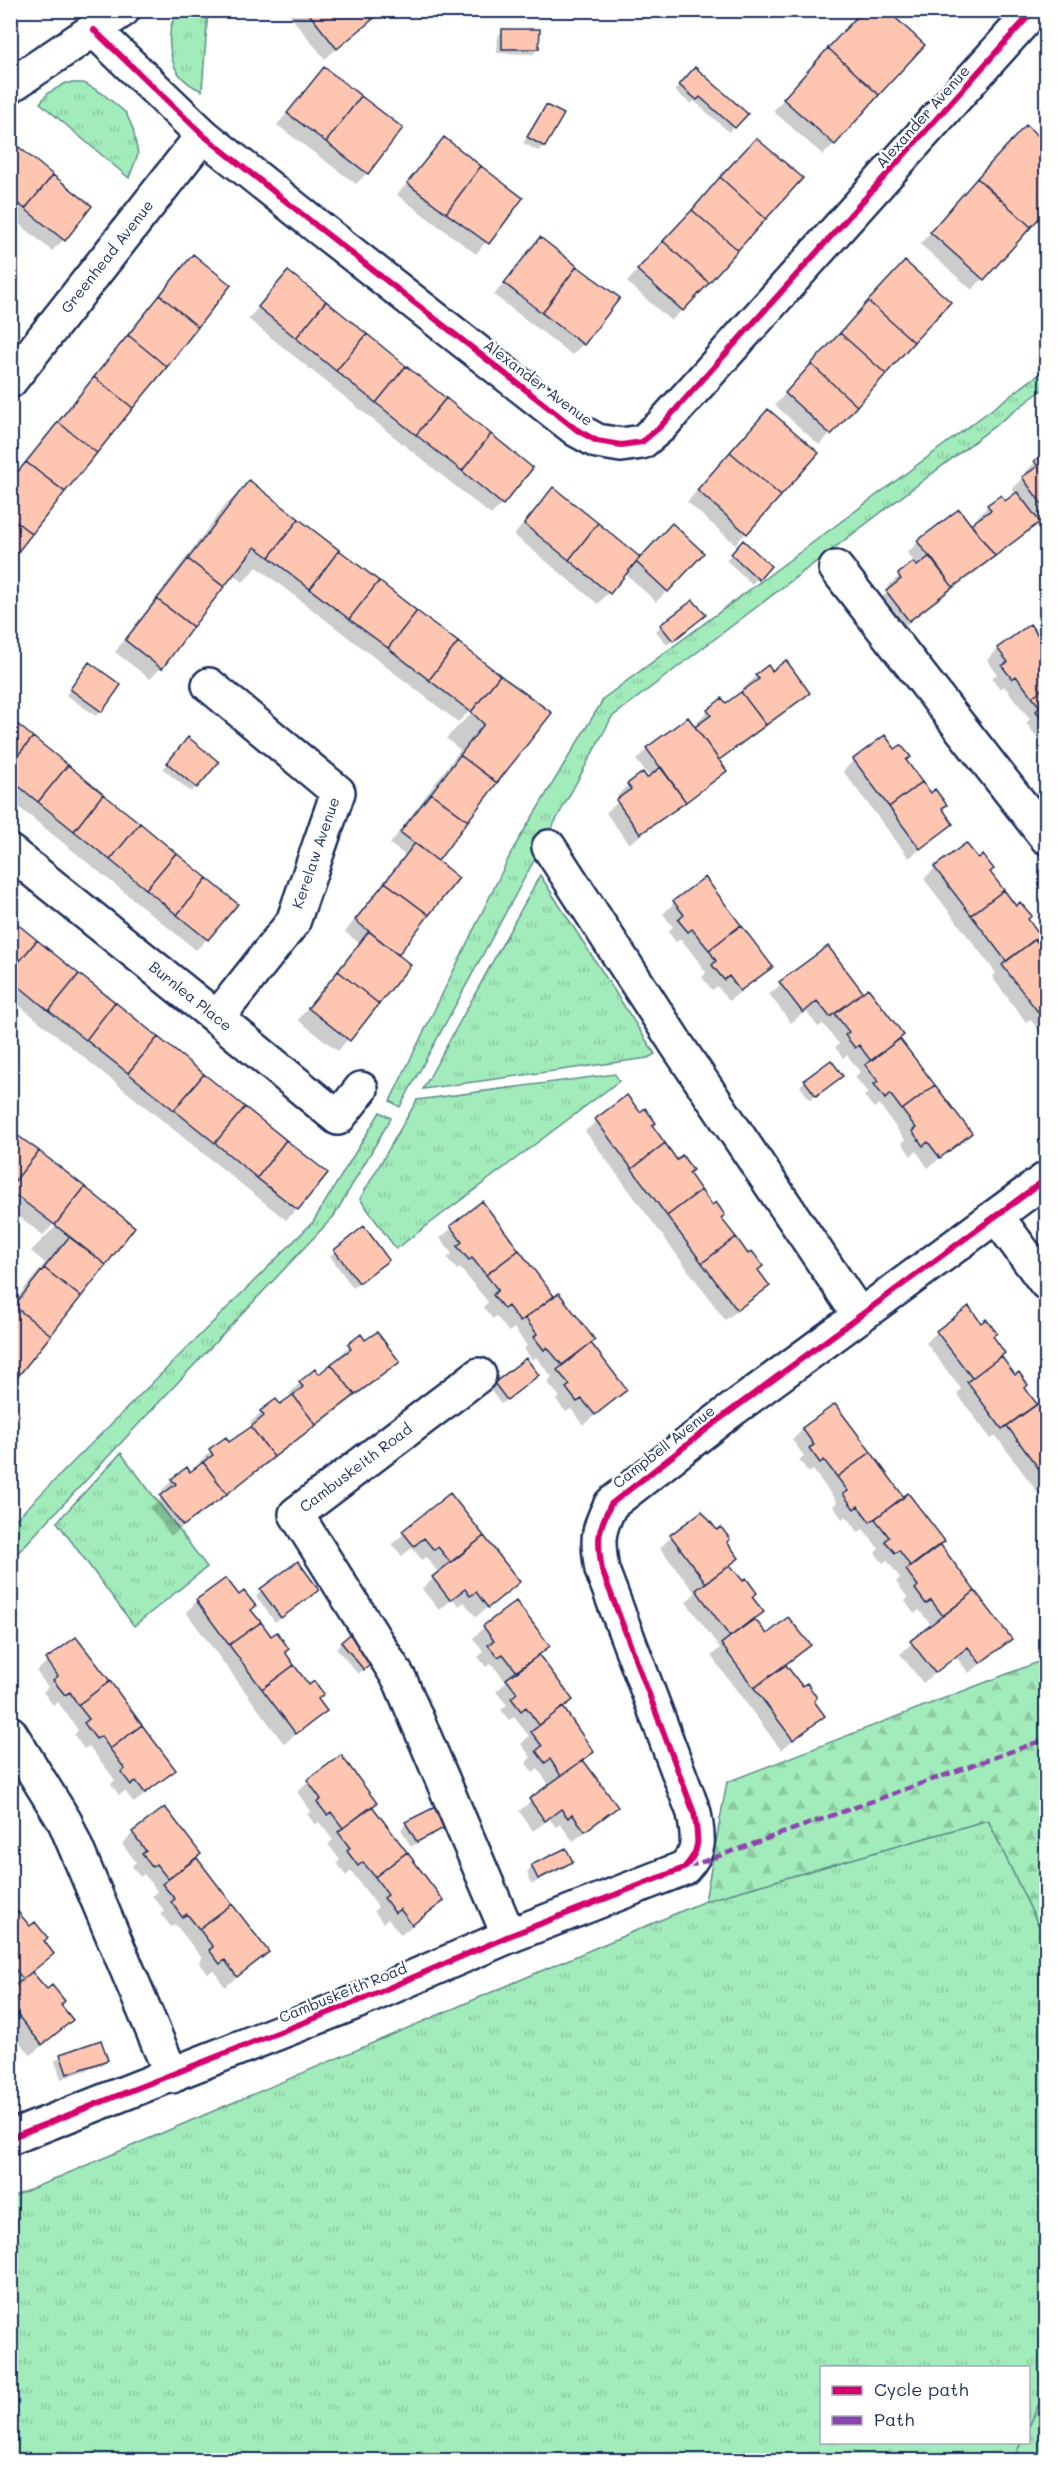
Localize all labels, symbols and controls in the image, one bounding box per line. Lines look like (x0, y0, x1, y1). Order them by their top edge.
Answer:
street label: Alexander Avenue (871, 61, 974, 172)
street label: Greenhead Avenue (56, 195, 157, 317)
street label: Alexander Avenue (480, 335, 597, 430)
street label: Kerelaw Avenue (287, 794, 343, 911)
street label: Burnlea Place (145, 956, 236, 1035)
street label: Campbell Avenue (608, 1400, 719, 1492)
street label: Cambuskeith Road (295, 1418, 416, 1516)
street label: Cambuskeith Road (276, 1957, 409, 2027)
legend (820, 2366, 1030, 2444)
text: Cycle path (874, 2377, 969, 2401)
text: Path (874, 2407, 914, 2431)

